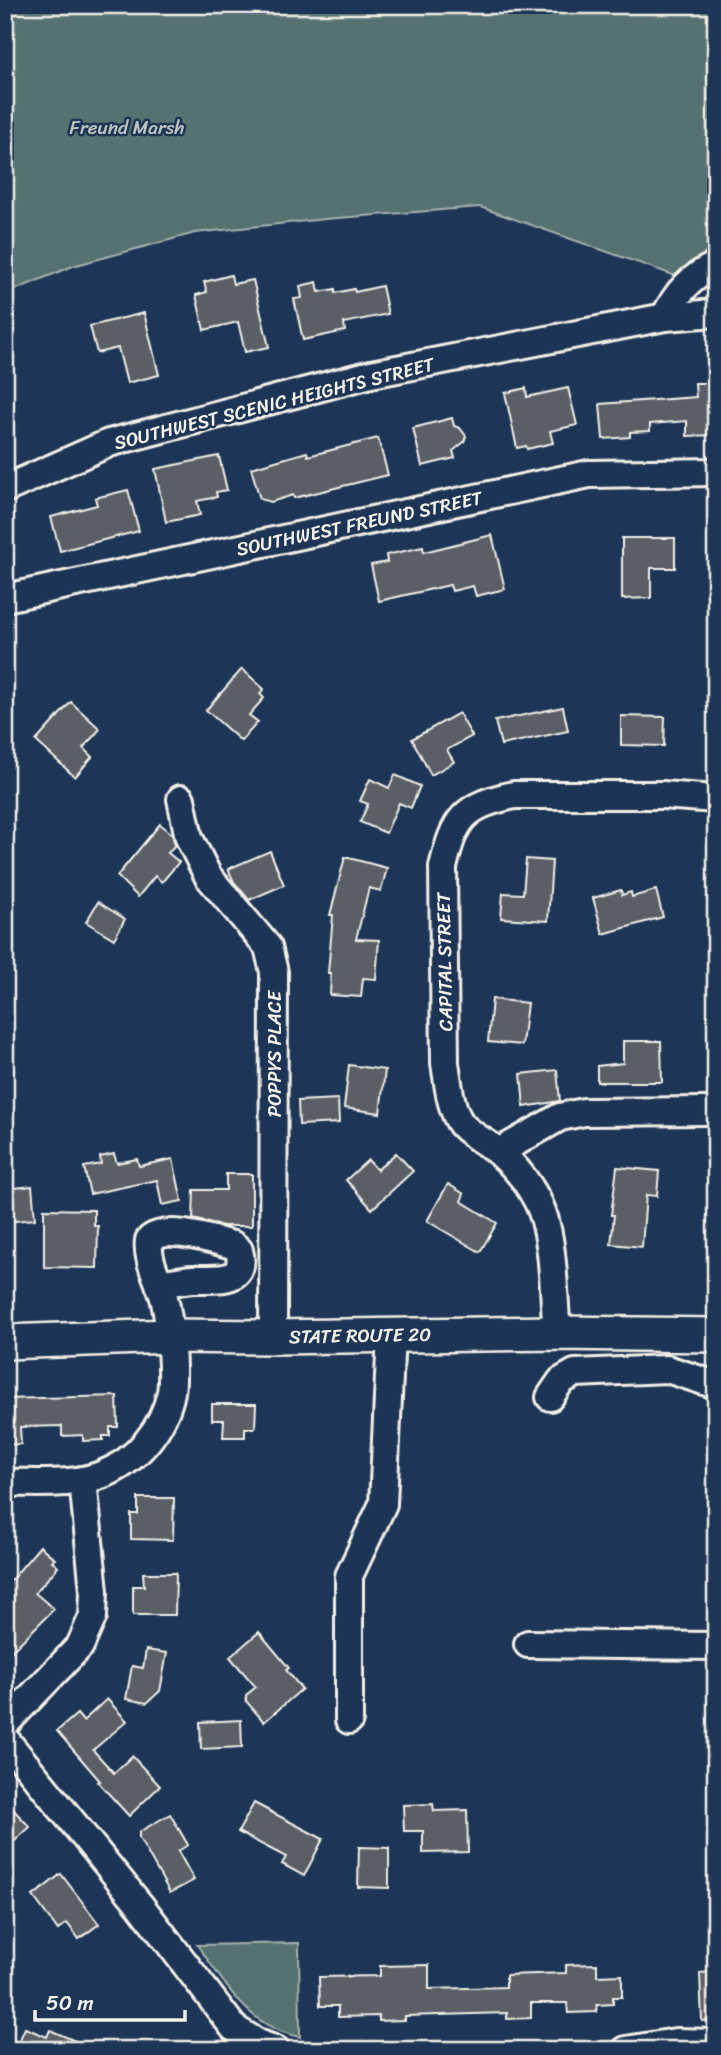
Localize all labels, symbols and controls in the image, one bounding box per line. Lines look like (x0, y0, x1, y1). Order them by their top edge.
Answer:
park label: Freund Marsh (70, 111, 184, 144)
street label: SOUTHWEST SCENIC HEIGHTS STREET (111, 347, 439, 459)
street label: SOUTHWEST FREUND STREET (233, 481, 486, 566)
street label: CAPITAL STREET (427, 892, 462, 1032)
street label: POPPYS PLACE (258, 989, 291, 1117)
street label: STATE ROUTE 20 (289, 1318, 431, 1353)
scale bar (35, 1978, 186, 2022)
text: 50 m (46, 1984, 94, 2022)

